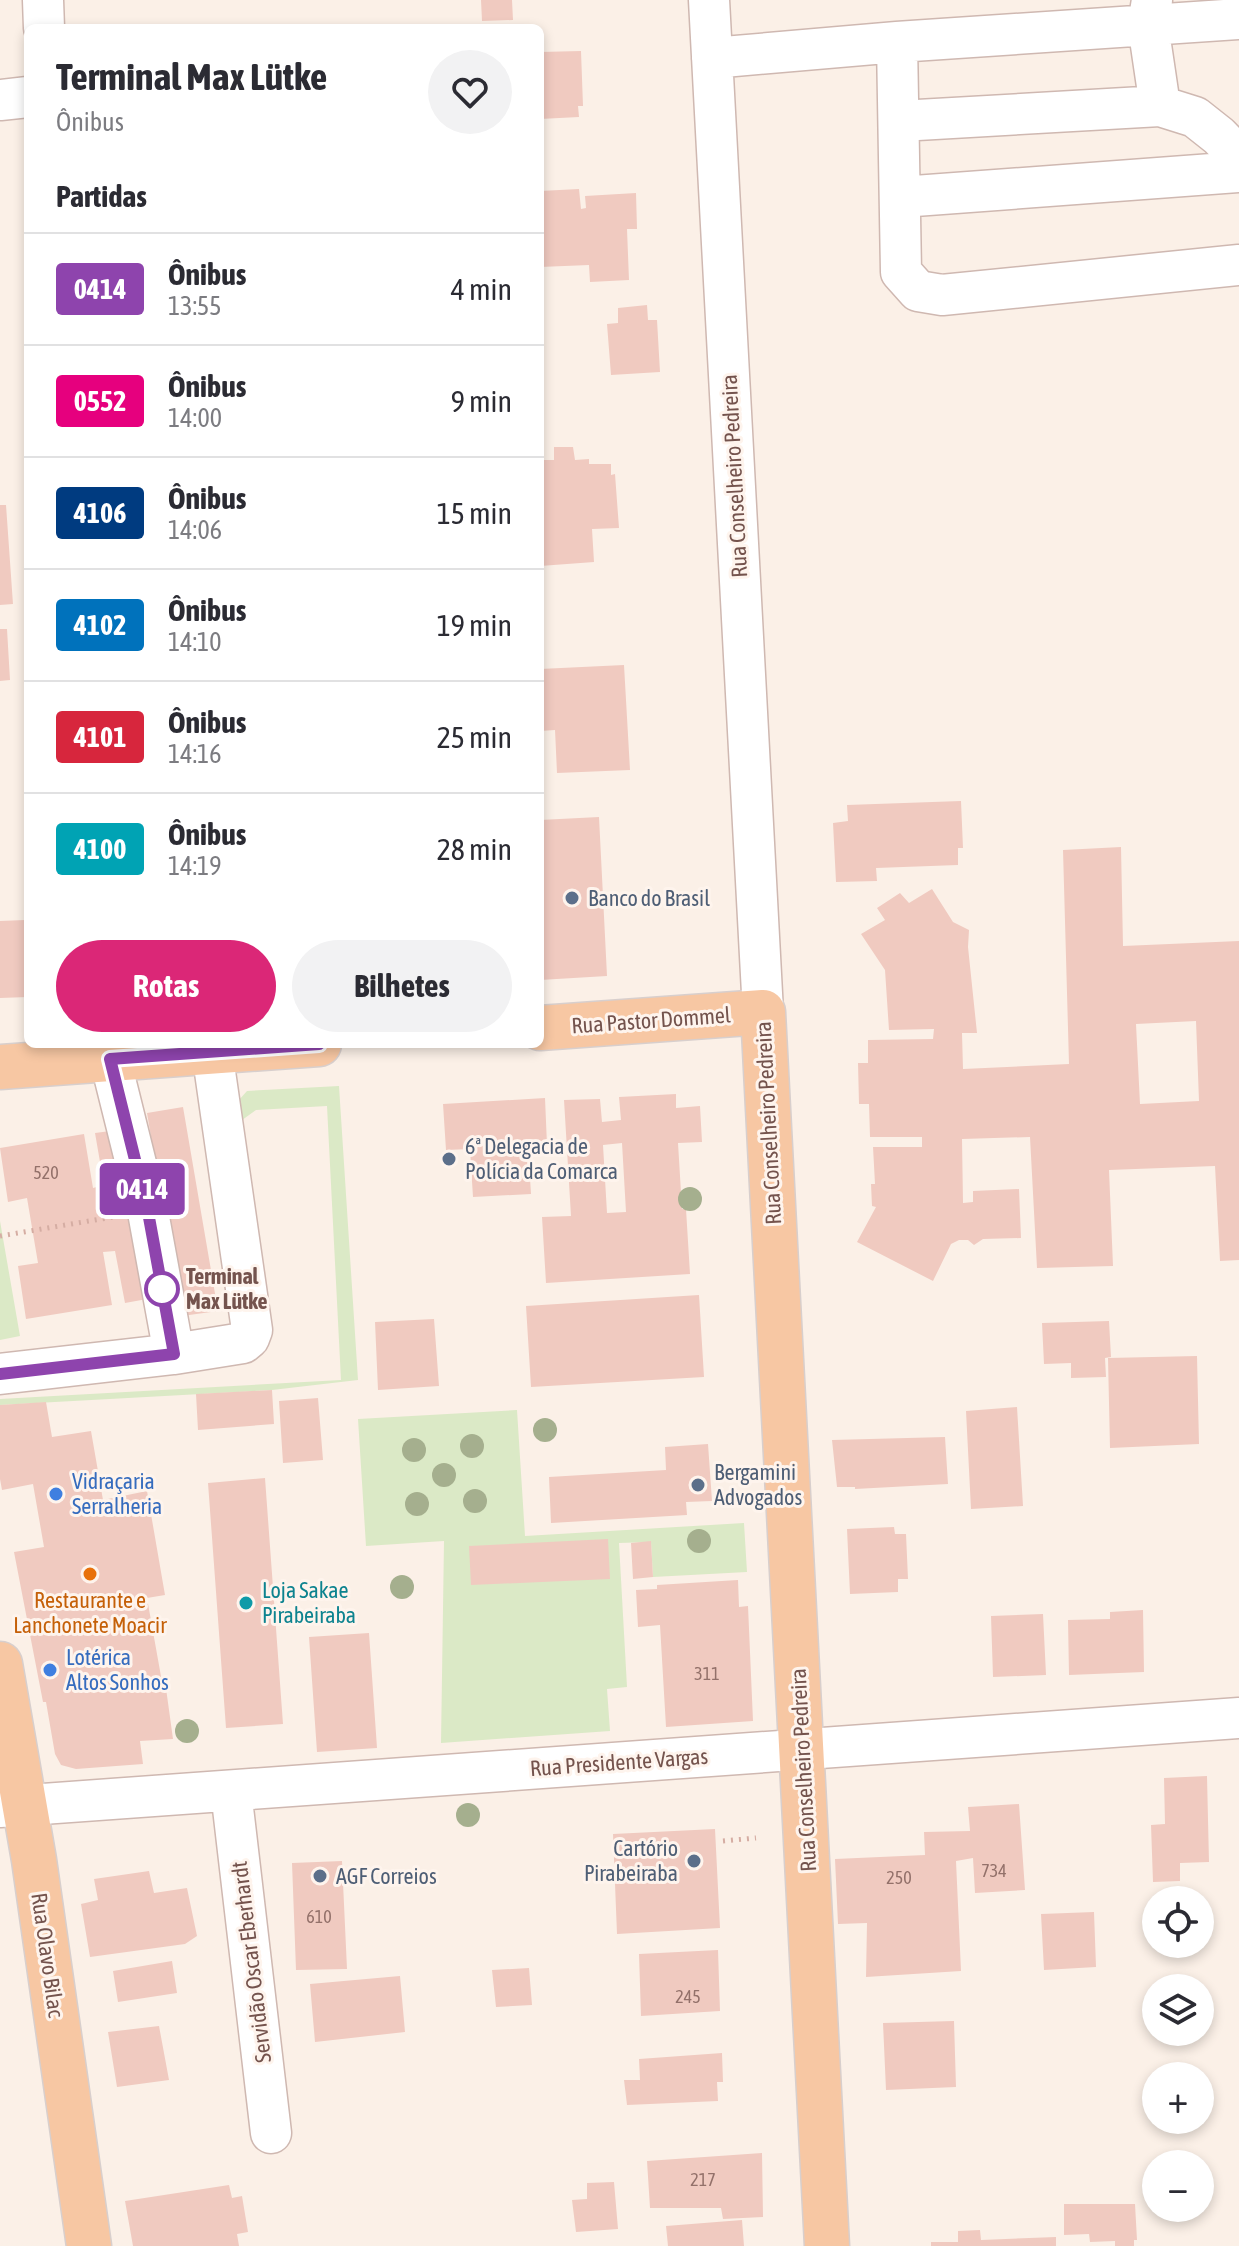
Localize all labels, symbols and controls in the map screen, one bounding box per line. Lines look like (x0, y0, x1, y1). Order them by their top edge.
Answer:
button: heart (428, 50, 512, 134)
text: Terminal Max Lütke (56, 55, 327, 98)
text: Ônibus (56, 107, 124, 137)
text: Partidas (56, 179, 147, 213)
text: Ônibus (168, 257, 246, 291)
text: 4 min (451, 272, 512, 306)
text: 0414 (74, 273, 126, 305)
text: 13:55 (168, 291, 222, 321)
text: Ônibus (168, 369, 246, 403)
street label: Rua Conselheiro Pedreira (716, 374, 752, 578)
text: 9 min (451, 384, 512, 418)
text: 0552 (74, 385, 126, 417)
text: 14:00 (168, 403, 222, 433)
text: Ônibus (168, 481, 246, 515)
text: 15 min (437, 496, 512, 530)
text: 4106 (74, 497, 126, 529)
text: 14:06 (168, 515, 222, 545)
text: Ônibus (168, 593, 246, 627)
text: 19 min (437, 608, 512, 642)
text: 4102 (74, 609, 126, 641)
text: 14:10 (168, 627, 222, 657)
text: Ônibus (168, 705, 246, 739)
text: 25 min (437, 720, 512, 754)
text: 4101 (74, 721, 126, 753)
text: 14:16 (168, 739, 222, 769)
text: Ônibus (168, 817, 246, 851)
text: 28 min (437, 832, 512, 866)
text: 4100 (74, 833, 126, 865)
text: 14:19 (168, 851, 222, 881)
place label: Banco do Brasil (588, 885, 710, 911)
marker: Banco do Brasil (563, 889, 581, 907)
button: Rotas (56, 940, 276, 1032)
button: Bilhetes (292, 940, 512, 1032)
street label: Rua Pastor Dommel (571, 1001, 732, 1039)
street label: Rua Conselheiro Pedreira (750, 1021, 786, 1225)
place label: 6ª Delegacia de Polícia da Comarca (465, 1133, 618, 1184)
marker: 6ª Delegacia de Polícia da Comarca (440, 1150, 458, 1168)
house number: 520 (33, 1162, 59, 1183)
line badge: 0414 (86, 1163, 198, 1215)
text: 0414 (116, 1173, 168, 1205)
place label: Terminal Max Lütke (186, 1263, 268, 1314)
marker: Terminal Max Lütke (145, 1272, 179, 1306)
place label: Bergamini Advogados (714, 1459, 802, 1510)
place label: Vidraçaria Serralheria (72, 1468, 162, 1519)
marker: Bergamini Advogados (689, 1476, 707, 1494)
marker: Vidraçaria Serralheria (47, 1485, 65, 1503)
marker: Restaurante e Lanchonete Moacir (81, 1565, 99, 1583)
place label: Loja Sakae Pirabeiraba (262, 1577, 356, 1628)
place label: Restaurante e Lanchonete Moacir (13, 1587, 167, 1638)
marker: Loja Sakae Pirabeiraba (237, 1594, 255, 1612)
place label: Lotérica Altos Sonhos (66, 1644, 169, 1695)
marker: Lotérica Altos Sonhos (41, 1661, 59, 1679)
house number: 311 (694, 1663, 720, 1684)
street label: Rua Conselheiro Pedreira (785, 1668, 821, 1872)
street label: Rua Presidente Vargas (529, 1743, 709, 1781)
place label: Cartório Pirabeiraba (584, 1835, 678, 1886)
marker: Cartório Pirabeiraba (685, 1852, 703, 1870)
street label: Servidão Oscar Eberhardt (226, 1860, 276, 2064)
house number: 734 (981, 1860, 1007, 1881)
place label: AGF Correios (336, 1863, 437, 1889)
marker: AGF Correios (311, 1867, 329, 1885)
house number: 250 (886, 1867, 912, 1888)
map controls (1142, 1886, 1214, 2222)
button: locate (1142, 1886, 1214, 1958)
street label: Rua Olavo Bilac (26, 1891, 70, 2020)
house number: 610 (306, 1906, 332, 1927)
button: layers (1142, 1974, 1214, 2046)
house number: 245 (675, 1986, 701, 2007)
button: + (1142, 2062, 1214, 2134)
button: − (1142, 2150, 1214, 2222)
house number: 217 (690, 2169, 716, 2190)

